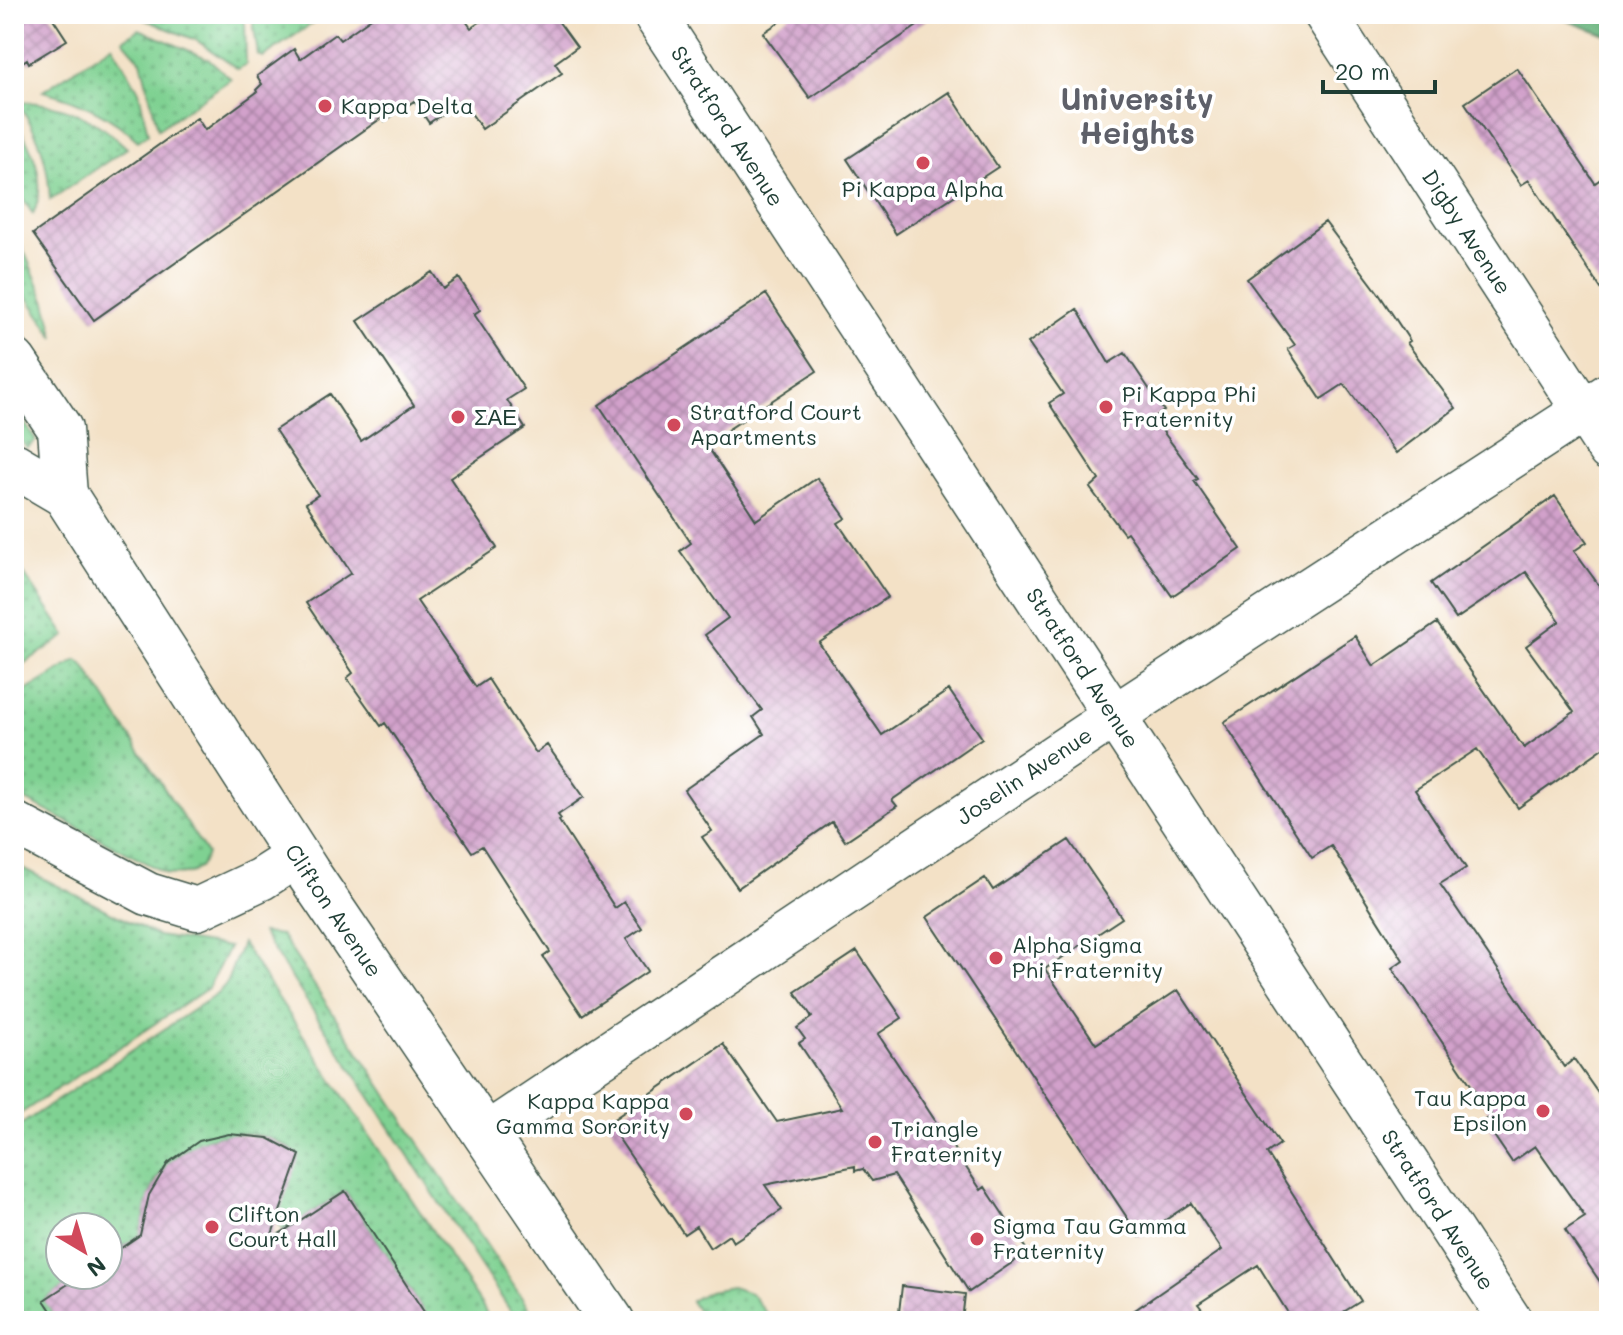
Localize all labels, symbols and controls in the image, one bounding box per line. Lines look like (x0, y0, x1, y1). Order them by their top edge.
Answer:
street label: Stratford Avenue (665, 40, 791, 212)
scale bar (1323, 44, 1435, 94)
text: 20 m (1335, 55, 1390, 86)
district label: University Heights (1060, 78, 1214, 152)
place label: Kappa Delta (341, 91, 474, 120)
marker: Kappa Delta (316, 97, 334, 115)
marker: Pi Kappa Alpha (914, 154, 932, 172)
street label: Digby Avenue (1416, 164, 1519, 300)
place label: Pi Kappa Alpha (842, 174, 1004, 203)
place label: Pi Kappa Phi Fraternity (1122, 379, 1257, 433)
place label: Stratford Court Apartments (690, 397, 862, 451)
marker: Pi Kappa Phi Fraternity (1097, 398, 1115, 416)
place label: ΣΑΕ (474, 402, 517, 431)
marker: ΣΑΕ (449, 408, 467, 426)
marker: Stratford Court Apartments (665, 416, 683, 434)
street label: Stratford Avenue (1020, 582, 1146, 754)
street label: Joselin Avenue (951, 720, 1097, 831)
street label: Clifton Avenue (279, 838, 389, 982)
place label: Alpha Sigma Phi Fraternity (1012, 930, 1163, 984)
marker: Alpha Sigma Phi Fraternity (987, 949, 1005, 967)
place label: Tau Kappa Epsilon (1414, 1083, 1527, 1137)
place label: Kappa Kappa Gamma Sorority (496, 1086, 670, 1140)
marker: Tau Kappa Epsilon (1534, 1102, 1552, 1120)
marker: Kappa Kappa Gamma Sorority (677, 1105, 695, 1123)
place label: Triangle Fraternity (891, 1114, 1002, 1168)
street label: Stratford Avenue (1375, 1124, 1502, 1295)
marker: Triangle Fraternity (866, 1133, 884, 1151)
place label: Clifton Court Hall (228, 1199, 337, 1253)
north arrow (44, 1211, 124, 1291)
place label: Sigma Tau Gamma Fraternity (993, 1211, 1187, 1265)
marker: Clifton Court Hall (203, 1218, 221, 1236)
marker: Sigma Tau Gamma Fraternity (968, 1230, 986, 1248)
text: N (81, 1251, 112, 1284)

